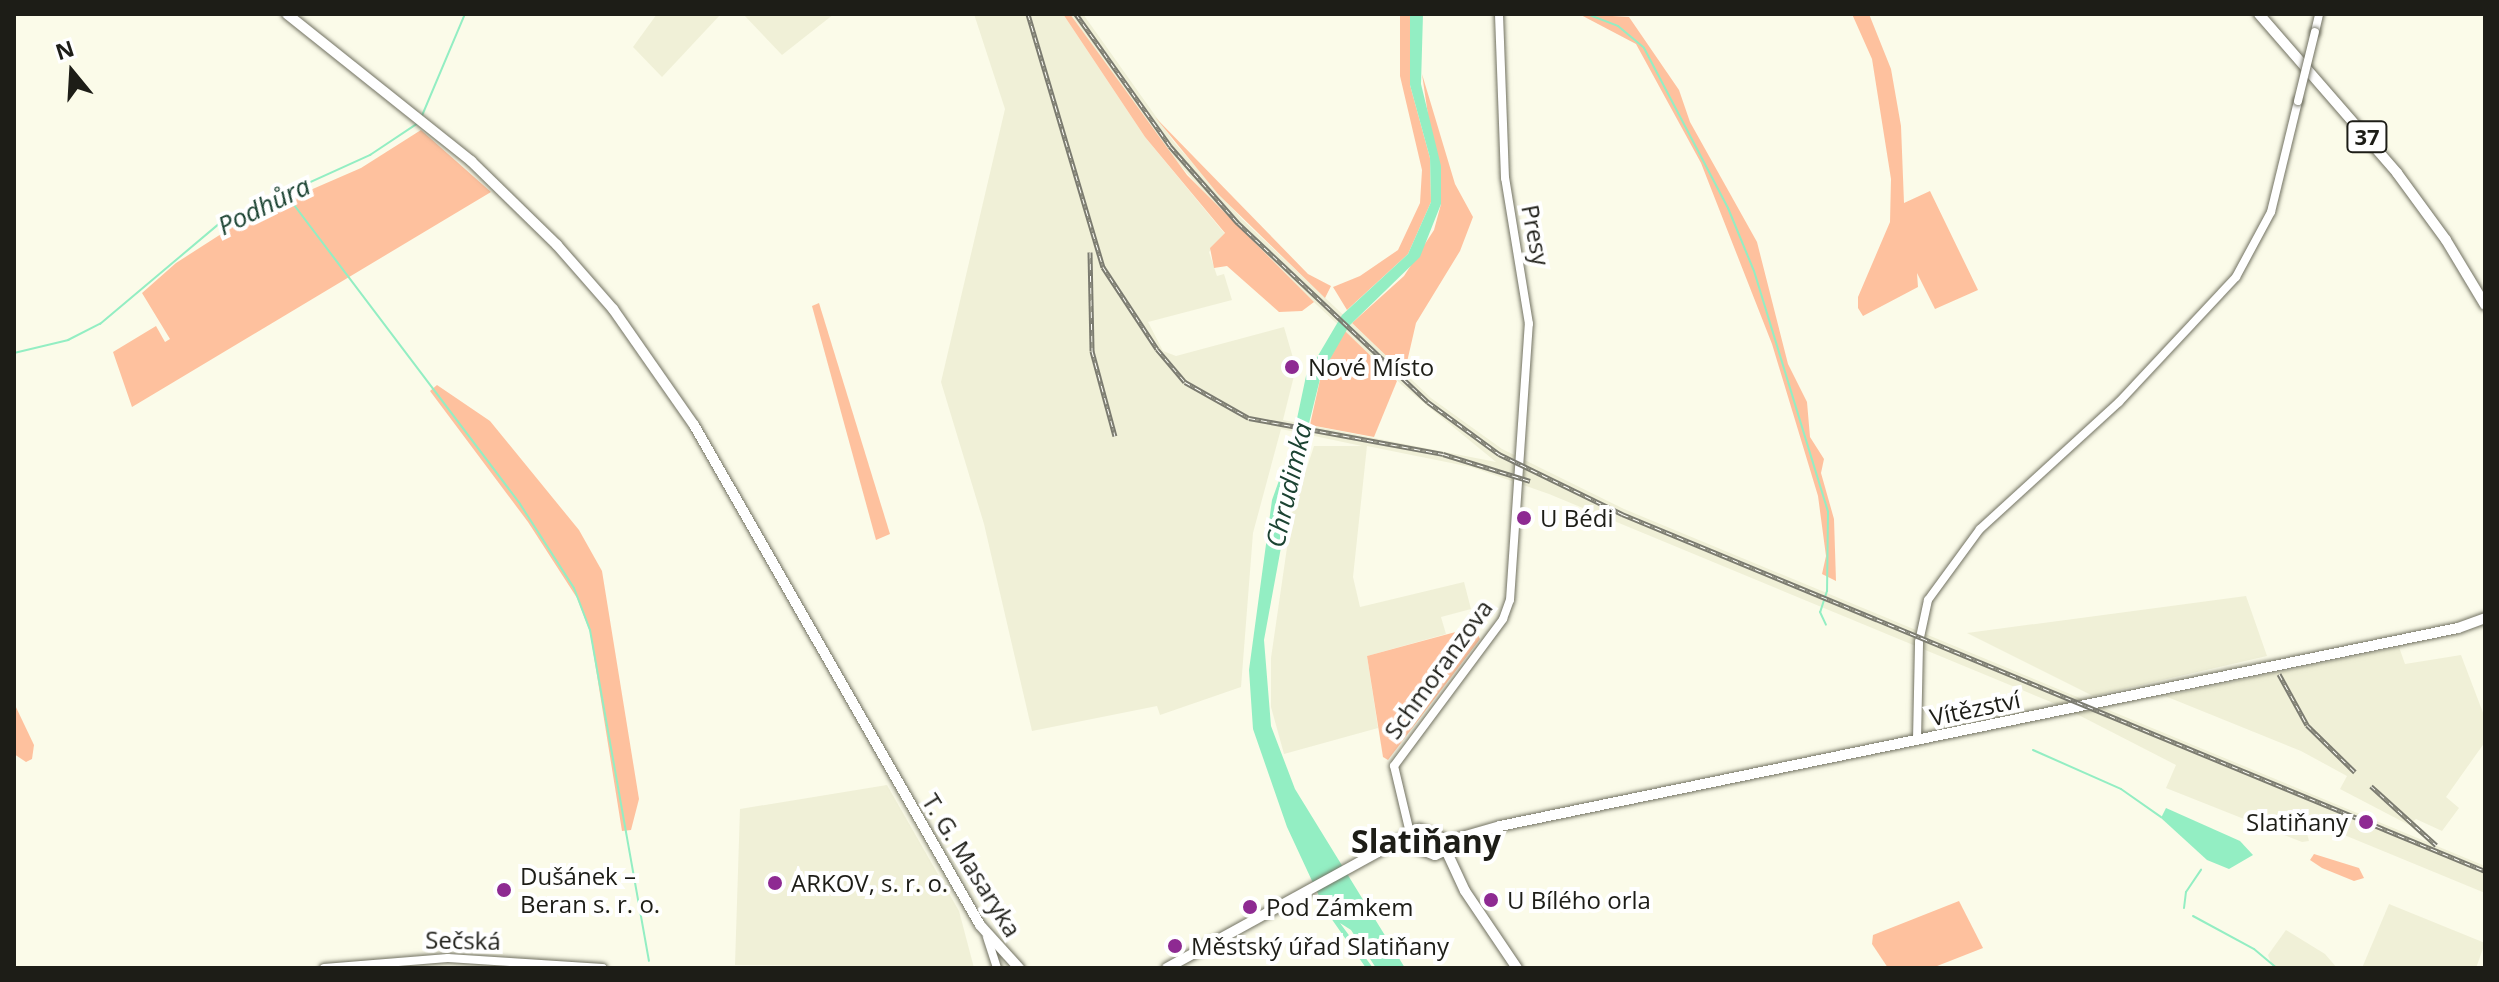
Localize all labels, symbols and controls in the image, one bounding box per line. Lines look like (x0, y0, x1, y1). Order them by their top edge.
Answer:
north arrow (32, 32, 112, 112)
text: N (51, 32, 78, 66)
road number: 37 (2345, 119, 2389, 155)
water label: Podhůra (213, 170, 315, 242)
street label: Presy (1516, 202, 1556, 268)
place label: Nové Místo (1308, 353, 1434, 381)
marker: Nové Místo (1283, 358, 1301, 376)
water label: Chrudimka (1259, 420, 1319, 550)
place label: U Bédi (1540, 504, 1613, 532)
marker: U Bédi (1515, 509, 1533, 527)
street label: Schmoranzova (1378, 594, 1498, 744)
street label: Vítězství (1927, 684, 2023, 732)
street label: T. G. Masaryka (917, 788, 1027, 942)
place label: Slatiňany (2246, 808, 2348, 836)
marker: Slatiňany (2355, 811, 2377, 833)
district label: Slatiňany (1351, 822, 1501, 860)
place label: Dušánek – Beran s. r. o. (520, 862, 660, 918)
place label: ARKOV, s. r. o. (791, 869, 948, 897)
marker: ARKOV, s. r. o. (766, 874, 784, 892)
marker: Dušánek – Beran s. r. o. (495, 881, 513, 899)
place label: U Bílého orla (1507, 886, 1651, 914)
marker: U Bílého orla (1482, 891, 1500, 909)
place label: Pod Zámkem (1266, 893, 1413, 921)
marker: Pod Zámkem (1241, 898, 1259, 916)
street label: Sečská (425, 925, 501, 955)
place label: Městský úřad Slatiňany (1191, 932, 1449, 960)
marker: Městský úřad Slatiňany (1166, 937, 1184, 955)

